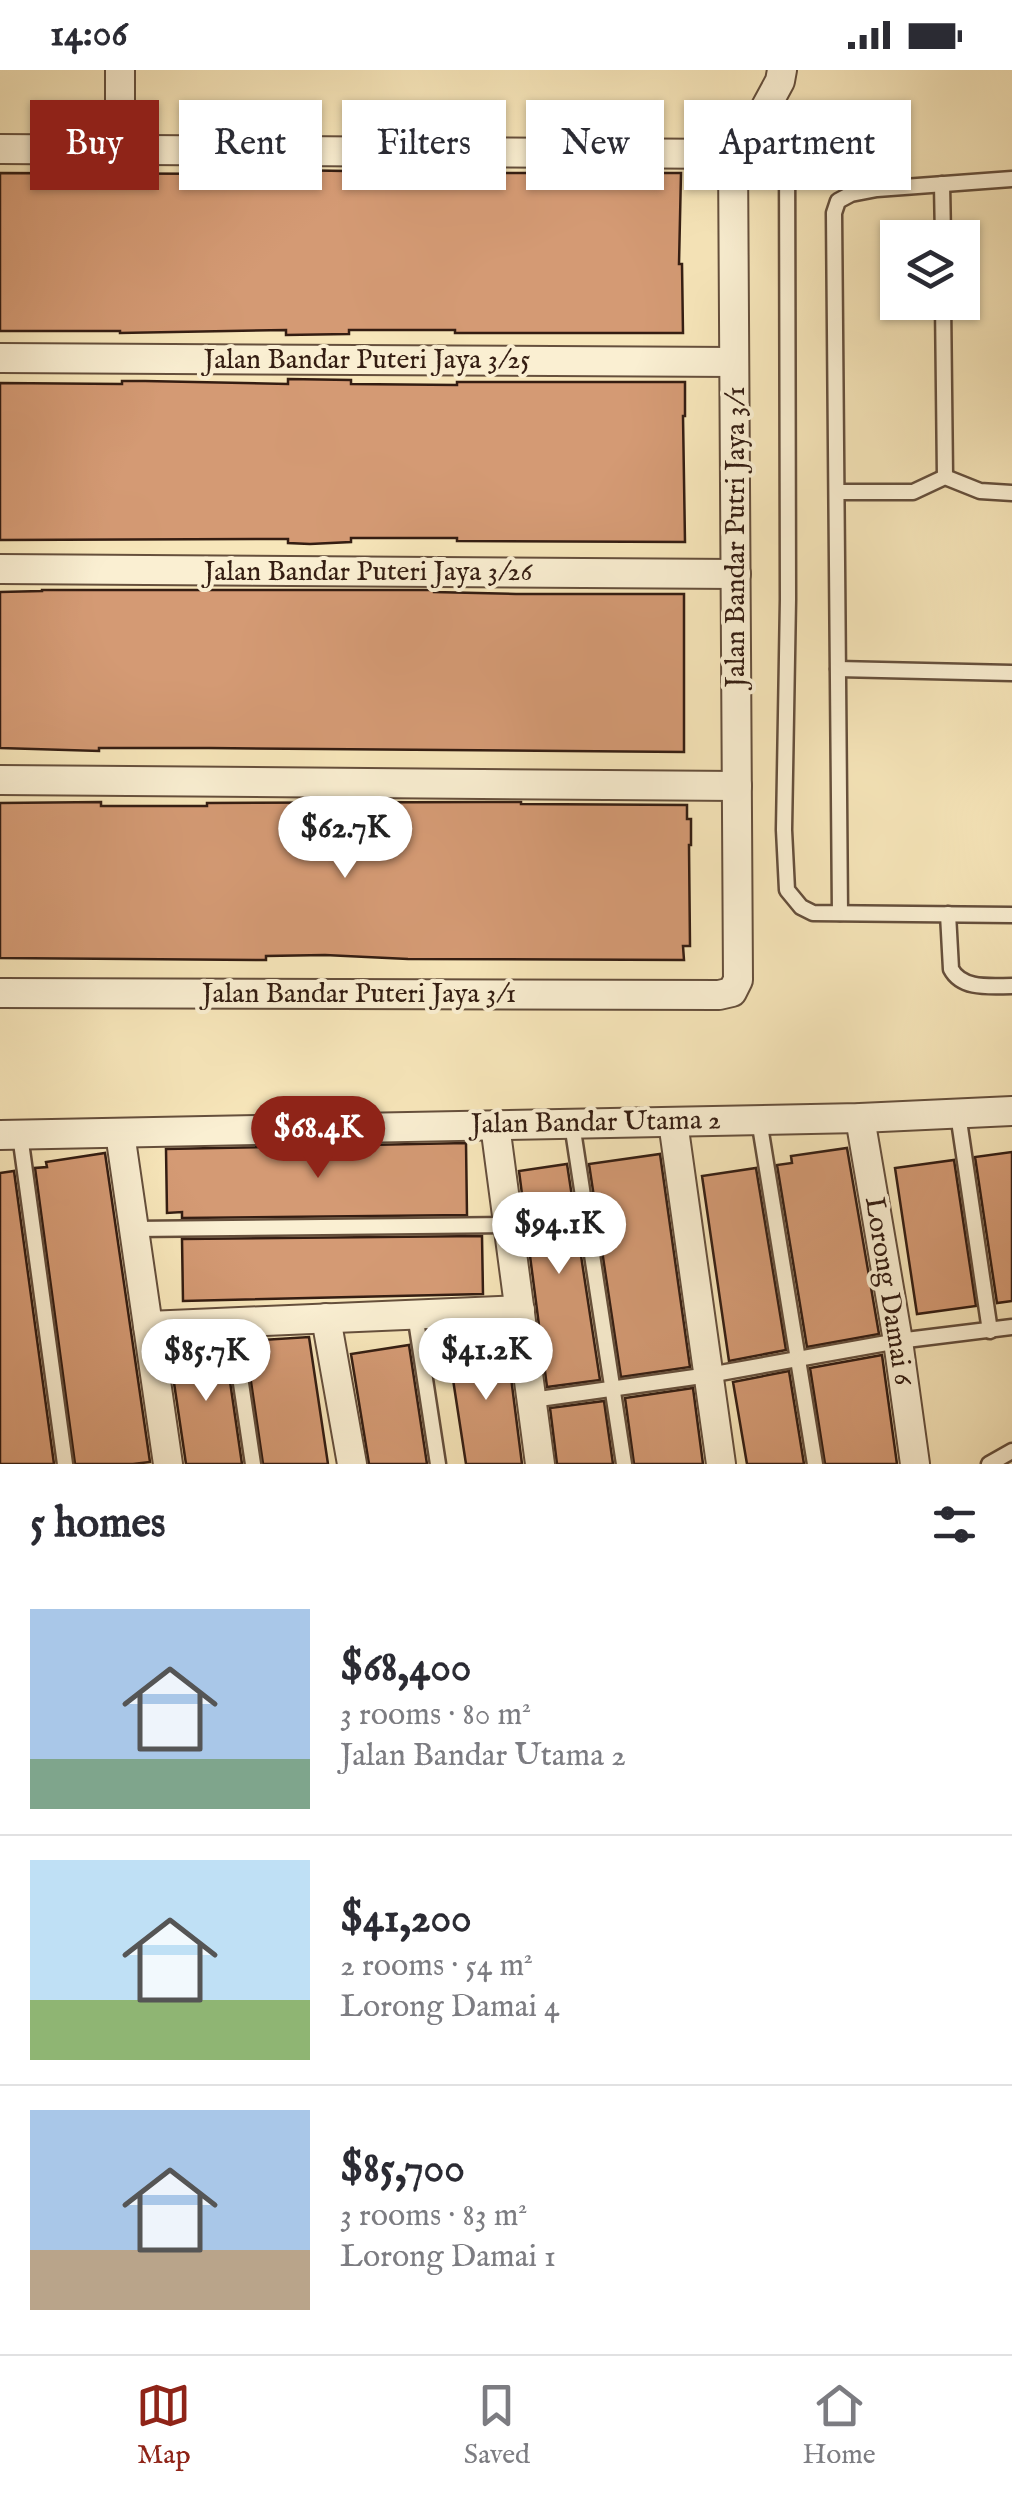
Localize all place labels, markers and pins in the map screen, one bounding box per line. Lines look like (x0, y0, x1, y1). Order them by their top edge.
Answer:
pin: $62.7K (264, 796, 426, 881)
pin: $68.4K (237, 1096, 399, 1181)
pin: $94.1K (478, 1192, 640, 1277)
pin: $41.2K (405, 1318, 567, 1403)
pin: $85.7K (125, 1319, 287, 1404)

